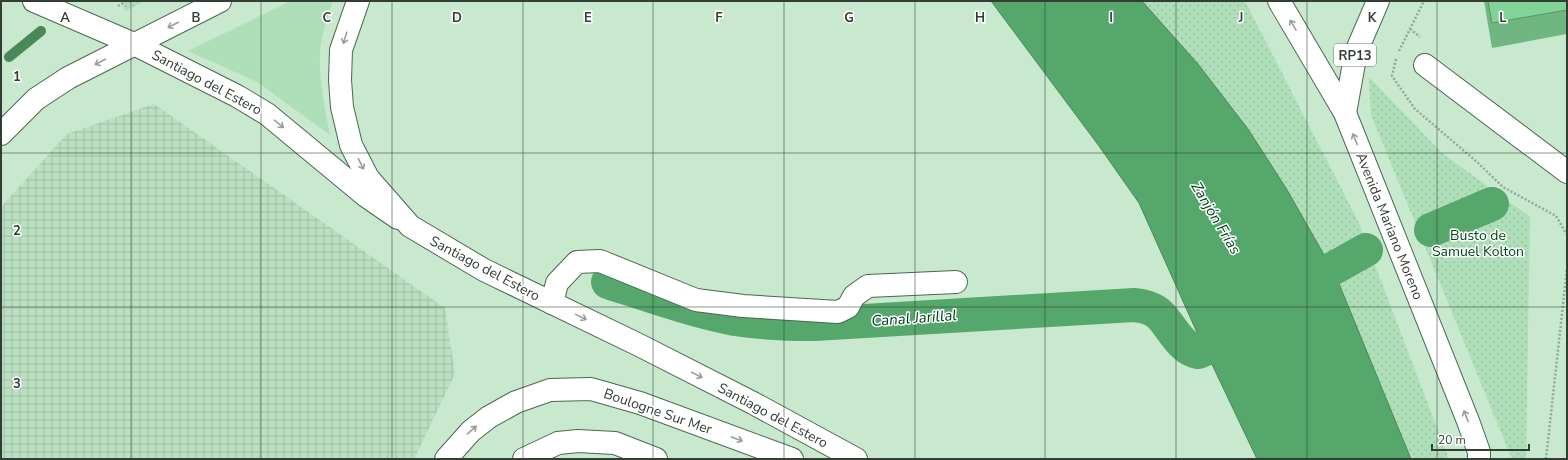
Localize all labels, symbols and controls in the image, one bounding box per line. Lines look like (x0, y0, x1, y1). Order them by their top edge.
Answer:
text: A (60, 9, 70, 27)
text: B (192, 9, 201, 27)
text: C (323, 9, 332, 27)
text: D (452, 9, 462, 27)
text: E (584, 9, 592, 27)
text: F (715, 9, 723, 27)
text: G (844, 9, 854, 27)
text: H (975, 9, 985, 27)
text: I (1109, 9, 1113, 27)
text: J (1238, 9, 1243, 27)
text: K (1368, 9, 1377, 27)
text: L (1499, 9, 1507, 27)
one-way arrow (1289, 19, 1297, 31)
one-way arrow (167, 22, 179, 29)
one-way arrow (341, 31, 348, 44)
road number: RP13 (1334, 44, 1376, 66)
street label: Santiago del Estero (148, 45, 265, 120)
one-way arrow (94, 59, 106, 66)
text: 1 (13, 68, 21, 86)
one-way arrow (273, 119, 284, 128)
one-way arrow (1351, 134, 1359, 146)
street label: Avenida Mariano Moreno (1351, 150, 1428, 303)
one-way arrow (358, 157, 365, 169)
water label: Zanjón Frías (1186, 178, 1246, 258)
text: 2 (13, 222, 21, 240)
park label: Busto de Samuel Kolton (1432, 226, 1524, 261)
street label: Santiago del Estero (426, 231, 543, 306)
water label: Canal Jarillal (871, 305, 957, 331)
one-way arrow (574, 314, 586, 321)
one-way arrow (691, 372, 703, 379)
text: 3 (13, 375, 21, 393)
street label: Santiago del Estero (714, 378, 831, 453)
street label: Boulogne Sur Mer (601, 384, 715, 439)
one-way arrow (1462, 410, 1470, 422)
one-way arrow (467, 426, 477, 435)
scale bar (1432, 426, 1529, 452)
text: 20 m (1438, 432, 1466, 448)
one-way arrow (731, 435, 743, 443)

